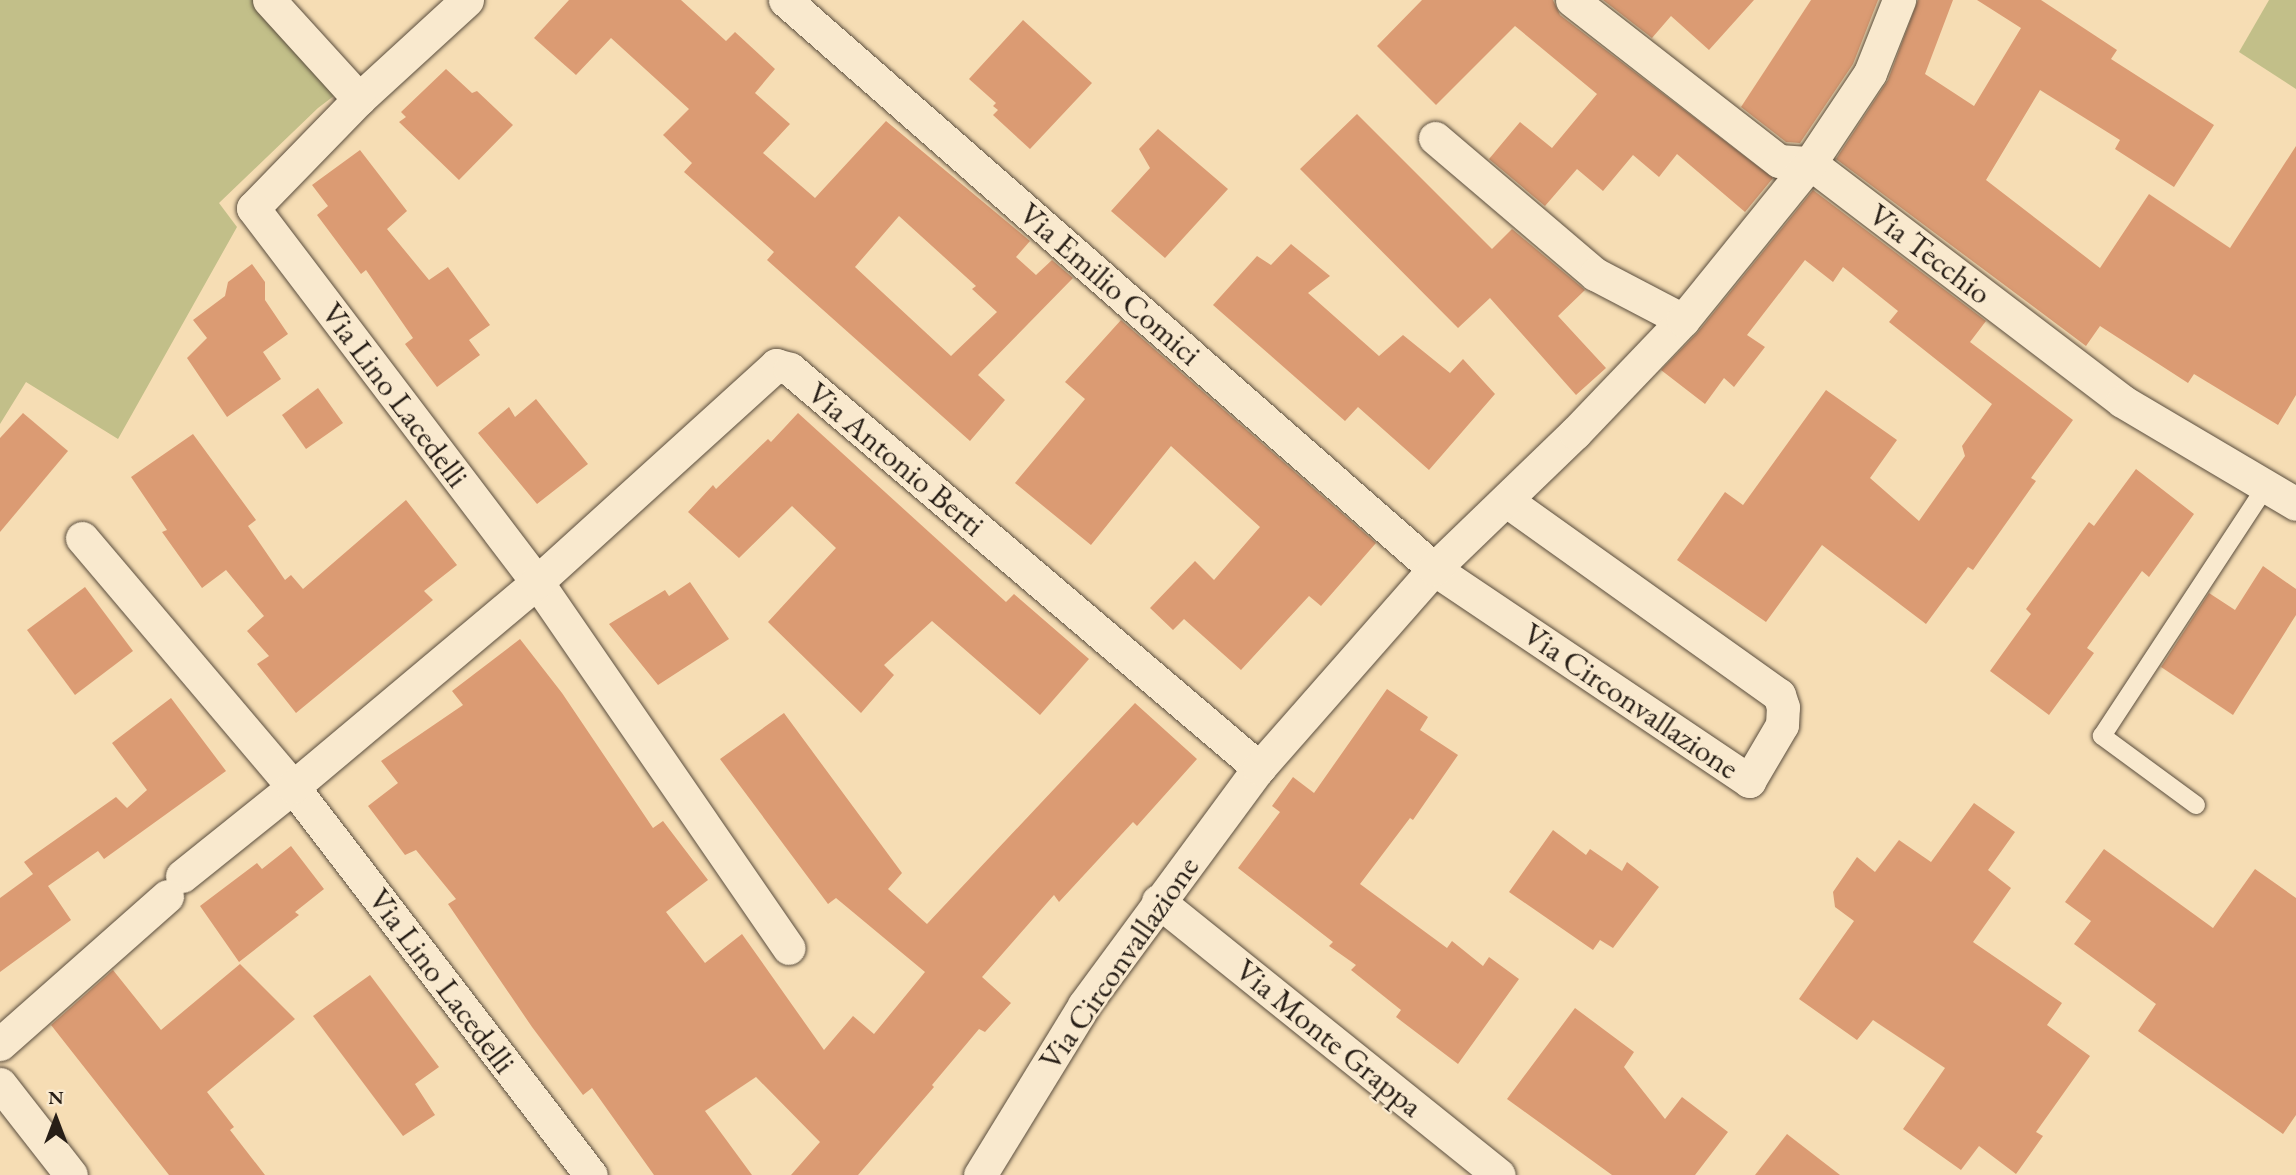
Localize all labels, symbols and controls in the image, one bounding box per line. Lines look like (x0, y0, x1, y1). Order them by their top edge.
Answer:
street label: Via Emilio Comici (1011, 195, 1209, 373)
street label: Via Tecchio (1861, 195, 1999, 313)
street label: Via Lino Lacedelli (313, 295, 477, 495)
street label: Via Antonio Berti (800, 374, 992, 544)
street label: Via Circonvallazione (1516, 615, 1746, 787)
street label: Via Circonvallazione (1031, 849, 1207, 1077)
street label: Via Lino Lacedelli (360, 881, 524, 1081)
street label: Via Monte Grappa (1228, 951, 1430, 1125)
north arrow (21, 1084, 91, 1154)
text: N (48, 1085, 64, 1110)

